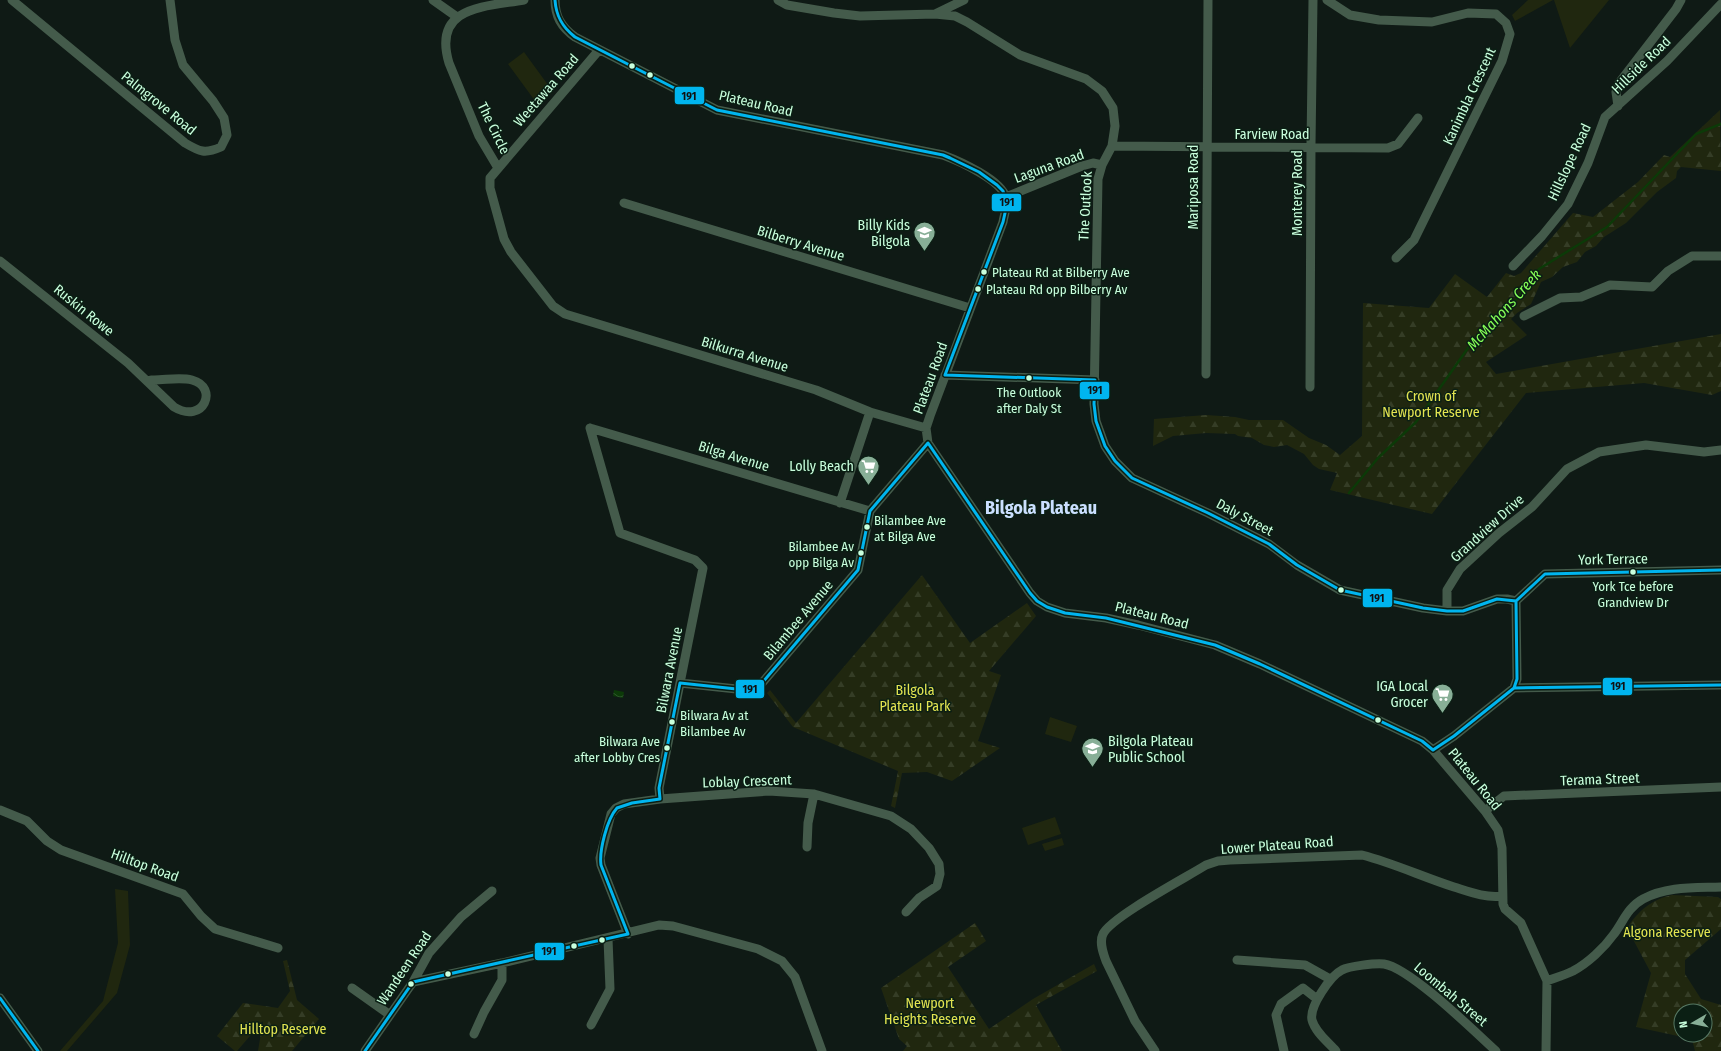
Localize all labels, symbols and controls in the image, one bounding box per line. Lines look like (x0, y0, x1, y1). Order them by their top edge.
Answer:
street label: Hillside Road (1608, 33, 1674, 98)
street label: Kanimbla Crescent (1439, 44, 1500, 148)
street label: Weetawaa Road (510, 51, 582, 130)
unlabelled marker (627, 61, 637, 71)
street label: Palmgrove Road (118, 68, 200, 139)
unlabelled marker (645, 70, 655, 80)
line badge: 191 (674, 86, 705, 105)
street label: Plateau Road (717, 87, 794, 120)
text: 191 (682, 90, 696, 103)
street label: The Circle (474, 99, 513, 157)
street label: Hillslope Road (1544, 121, 1595, 203)
street label: Farview Road (1234, 126, 1310, 143)
street label: Mariposa Road (1185, 144, 1202, 230)
street label: Laguna Road (1012, 146, 1086, 187)
street label: Monterey Road (1289, 150, 1306, 236)
street label: The Outlook (1075, 170, 1096, 241)
line badge: 191 (991, 193, 1022, 212)
text: 191 (1000, 196, 1014, 209)
place label: Billy Kids Bilgola (858, 217, 910, 250)
school or university icon: Billy Kids Bilgola (912, 220, 938, 253)
street label: Bilberry Avenue (755, 222, 847, 265)
place label: Plateau Rd at Bilberry Ave (992, 265, 1130, 280)
water label: McMahons Creek (1463, 265, 1545, 354)
marker: Plateau Rd at Bilberry Ave (979, 267, 989, 277)
street label: Ruskin Rowe (50, 281, 117, 340)
place label: Plateau Rd opp Bilberry Av (986, 282, 1128, 297)
marker: Plateau Rd opp Bilberry Av (973, 284, 983, 294)
street label: Bilkurra Avenue (699, 333, 791, 376)
street label: Plateau Road (910, 340, 951, 416)
marker: The Outlook after Daly St (1024, 373, 1034, 383)
line badge: 191 (1079, 381, 1110, 400)
text: 191 (1088, 384, 1102, 397)
place label: The Outlook after Daly St (997, 385, 1062, 416)
park label: Crown of Newport Reserve (1382, 388, 1480, 421)
street label: Bilga Avenue (696, 438, 772, 475)
supermarket icon: Lolly Beach (856, 453, 882, 486)
place label: Lolly Beach (789, 458, 854, 475)
street label: Grandview Drive (1447, 491, 1528, 566)
street label: Daly Street (1213, 495, 1277, 540)
district label: Bilgola Plateau (985, 497, 1097, 519)
place label: Bilambee Ave at Bilga Ave (874, 513, 946, 544)
marker: Bilambee Ave at Bilga Ave (862, 522, 872, 532)
place label: Bilambee Av opp Bilga Av (788, 539, 854, 570)
marker: Bilambee Av opp Bilga Av (856, 548, 866, 558)
street label: York Terrace (1578, 550, 1648, 569)
marker: York Tce before Grandview Dr (1628, 567, 1638, 577)
street label: Bilambee Avenue (760, 577, 837, 664)
place label: York Tce before Grandview Dr (1593, 579, 1673, 610)
unlabelled marker (1336, 585, 1346, 595)
line badge: 191 (1362, 588, 1393, 608)
text: 191 (1370, 592, 1384, 605)
street label: Plateau Road (1113, 598, 1190, 633)
street label: Bilwara Avenue (653, 625, 686, 715)
line badge: 191 (1602, 677, 1633, 696)
place label: IGA Local Grocer (1376, 678, 1428, 711)
line badge: 191 (735, 679, 765, 699)
text: 191 (1611, 680, 1625, 693)
supermarket icon: IGA Local Grocer (1430, 681, 1456, 714)
park label: Bilgola Plateau Park (879, 682, 951, 715)
text: 191 (743, 683, 757, 696)
place label: Bilwara Av at Bilambee Av (680, 708, 749, 739)
unlabelled marker (1373, 715, 1383, 725)
marker: Bilwara Av at Bilambee Av (667, 717, 677, 727)
place label: Bilgola Plateau Public School (1108, 733, 1193, 766)
place label: Bilwara Ave after Lobby Cres (574, 734, 660, 765)
school or university icon: Bilgola Plateau Public School (1080, 736, 1106, 769)
marker: Bilwara Ave after Lobby Cres (662, 743, 672, 753)
street label: Plateau Road (1444, 745, 1505, 814)
street label: Terama Street (1560, 770, 1640, 789)
street label: Loblay Crescent (702, 771, 792, 792)
street label: Lower Plateau Road (1220, 833, 1334, 858)
street label: Hilltop Road (109, 845, 181, 886)
park label: Algona Reserve (1623, 924, 1711, 941)
street label: Wandeen Road (374, 928, 435, 1008)
unlabelled marker (597, 935, 607, 945)
unlabelled marker (569, 941, 579, 951)
line badge: 191 (534, 942, 565, 961)
text: 191 (542, 945, 556, 958)
street label: Loombah Street (1410, 959, 1491, 1030)
unlabelled marker (443, 969, 453, 979)
unlabelled marker (406, 979, 416, 989)
park label: Newport Heights Reserve (884, 995, 976, 1028)
north arrow (1673, 1003, 1713, 1043)
text: N (1677, 1020, 1691, 1029)
park label: Hilltop Reserve (239, 1021, 327, 1038)

